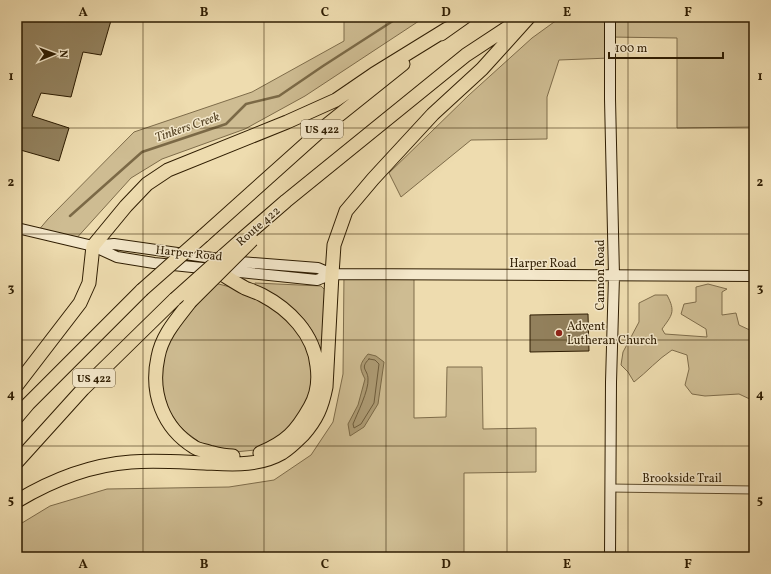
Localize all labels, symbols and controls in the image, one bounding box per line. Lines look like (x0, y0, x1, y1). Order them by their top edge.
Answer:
text: A (78, 4, 88, 22)
text: B (200, 4, 209, 22)
text: C (321, 4, 329, 22)
text: D (441, 4, 451, 22)
text: E (563, 4, 571, 22)
text: F (684, 4, 692, 22)
north arrow (34, 34, 74, 74)
scale bar (609, 34, 723, 60)
text: 100 m (615, 41, 648, 57)
text: N (55, 50, 70, 58)
text: 1 (8, 68, 14, 86)
text: 1 (757, 68, 763, 86)
water label: Tinkers Creek (153, 108, 223, 147)
road number: US 422 (301, 120, 343, 138)
text: 2 (8, 174, 15, 192)
text: 2 (757, 174, 764, 192)
street label: Route 422 (233, 203, 284, 250)
street label: Cannon Road (593, 239, 609, 311)
street label: Harper Road (155, 243, 223, 265)
street label: Harper Road (509, 256, 577, 272)
text: 3 (8, 280, 15, 298)
text: 3 (757, 280, 764, 298)
place label: Advent Lutheran Church (567, 319, 657, 349)
marker: Advent Lutheran Church (554, 328, 564, 338)
road number: US 422 (73, 369, 115, 387)
text: 4 (7, 386, 15, 404)
text: 4 (756, 386, 764, 404)
street label: Brookside Trail (642, 471, 722, 487)
text: 5 (8, 492, 14, 510)
text: 5 (757, 492, 763, 510)
text: A (78, 556, 88, 574)
text: B (200, 556, 209, 574)
text: C (321, 556, 329, 574)
text: D (441, 556, 451, 574)
text: E (563, 556, 571, 574)
text: F (684, 556, 692, 574)

